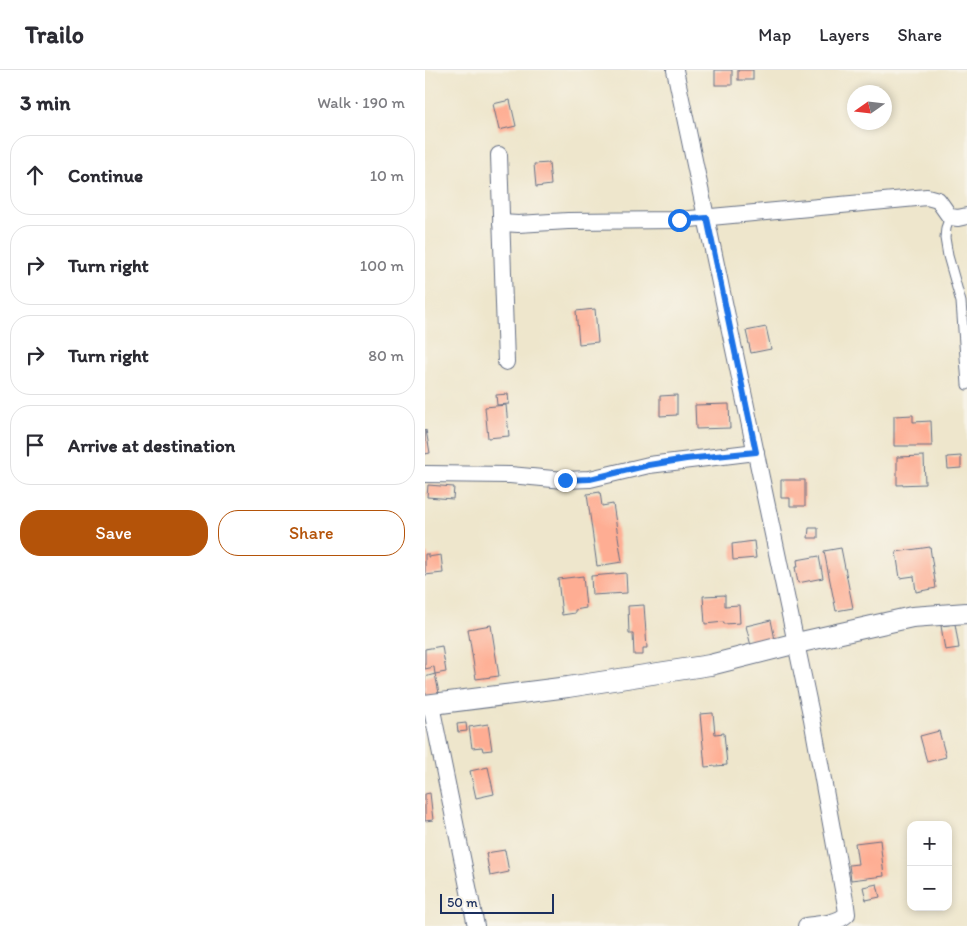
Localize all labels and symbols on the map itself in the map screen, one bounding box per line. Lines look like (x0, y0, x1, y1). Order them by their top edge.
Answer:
north arrow (847, 85, 892, 130)
route start (668, 209, 691, 232)
route end (554, 469, 577, 492)
scale bar (440, 891, 554, 914)

